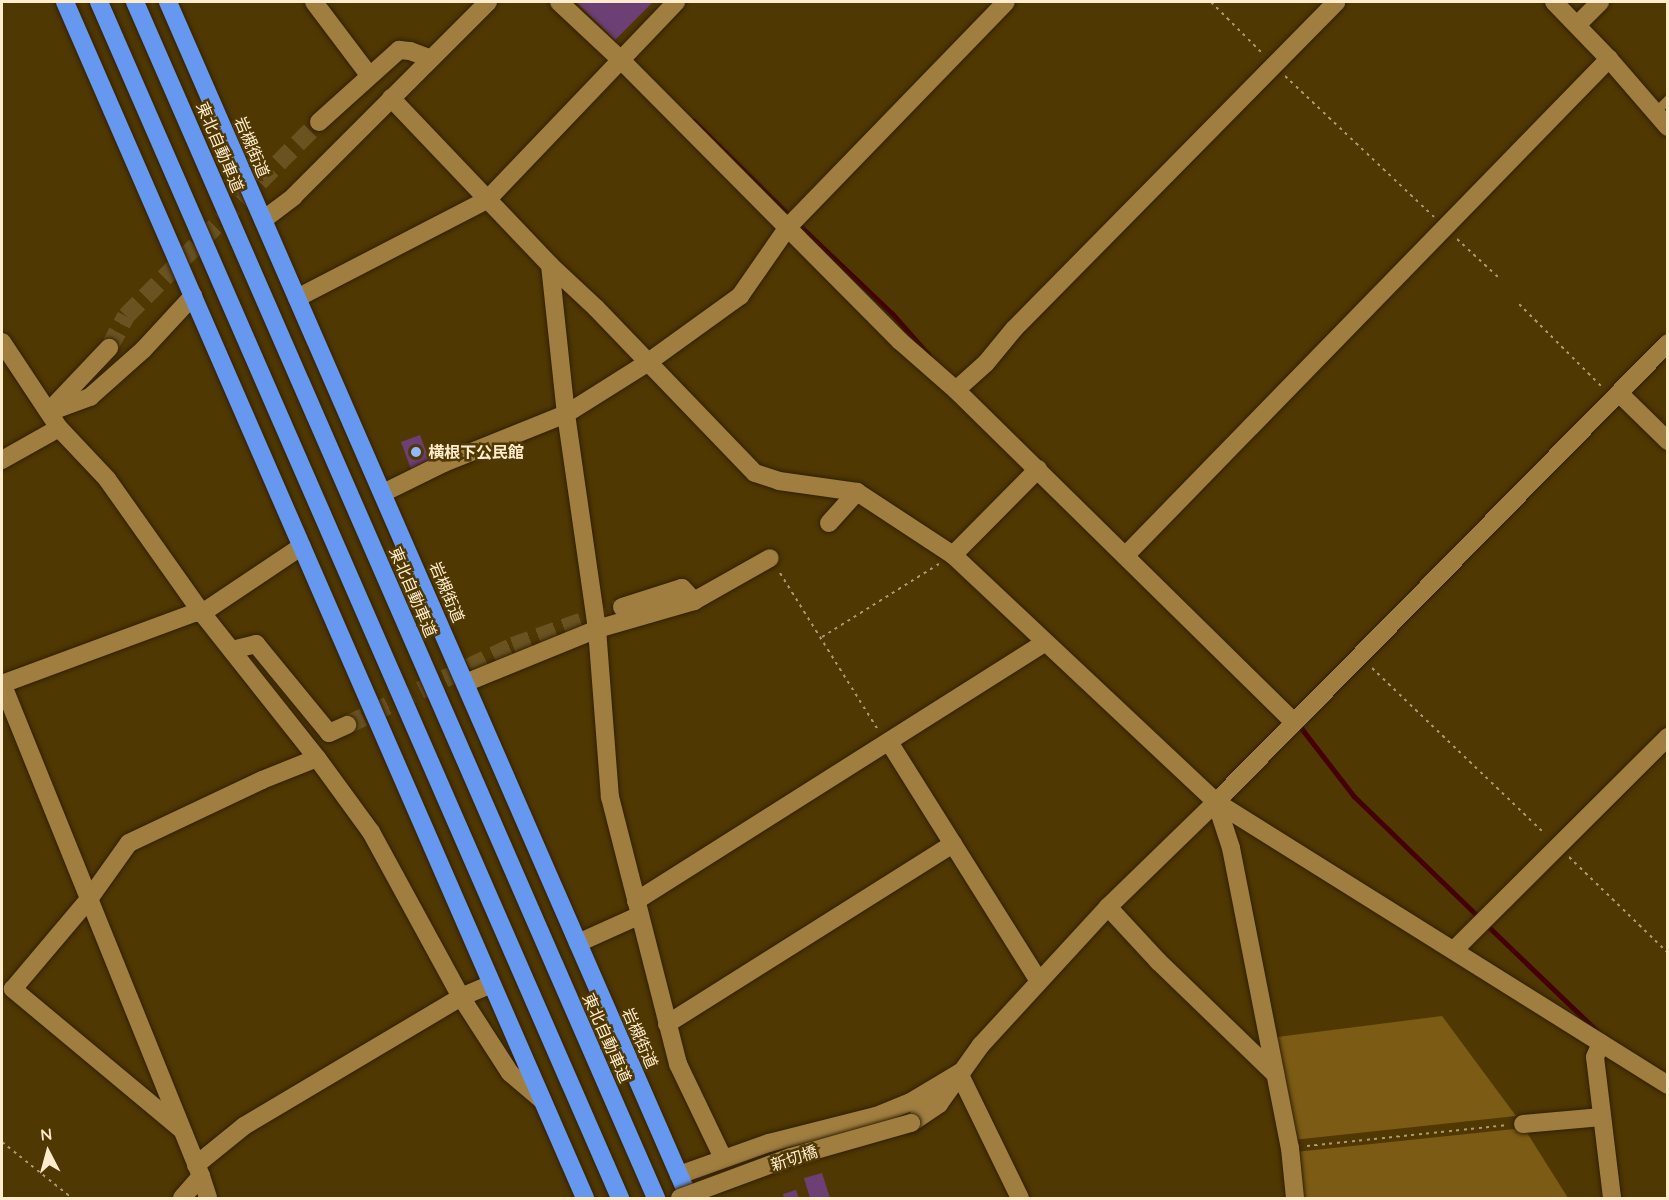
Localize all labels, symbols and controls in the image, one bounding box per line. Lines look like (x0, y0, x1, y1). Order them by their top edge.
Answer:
street label: 東北自動車道 (192, 99, 248, 195)
street label: 岩槻街道 (231, 114, 273, 180)
place label: 横根下公民館 (428, 442, 524, 462)
marker: 横根下公民館 (409, 445, 423, 459)
street label: 東北自動車道 (385, 544, 441, 640)
street label: 岩槻街道 (426, 559, 468, 625)
street label: 東北自動車道 (579, 990, 635, 1086)
street label: 岩槻街道 (618, 1005, 662, 1071)
north arrow (18, 1122, 78, 1182)
text: N (39, 1124, 53, 1145)
street label: 新切橋 (768, 1141, 820, 1175)

